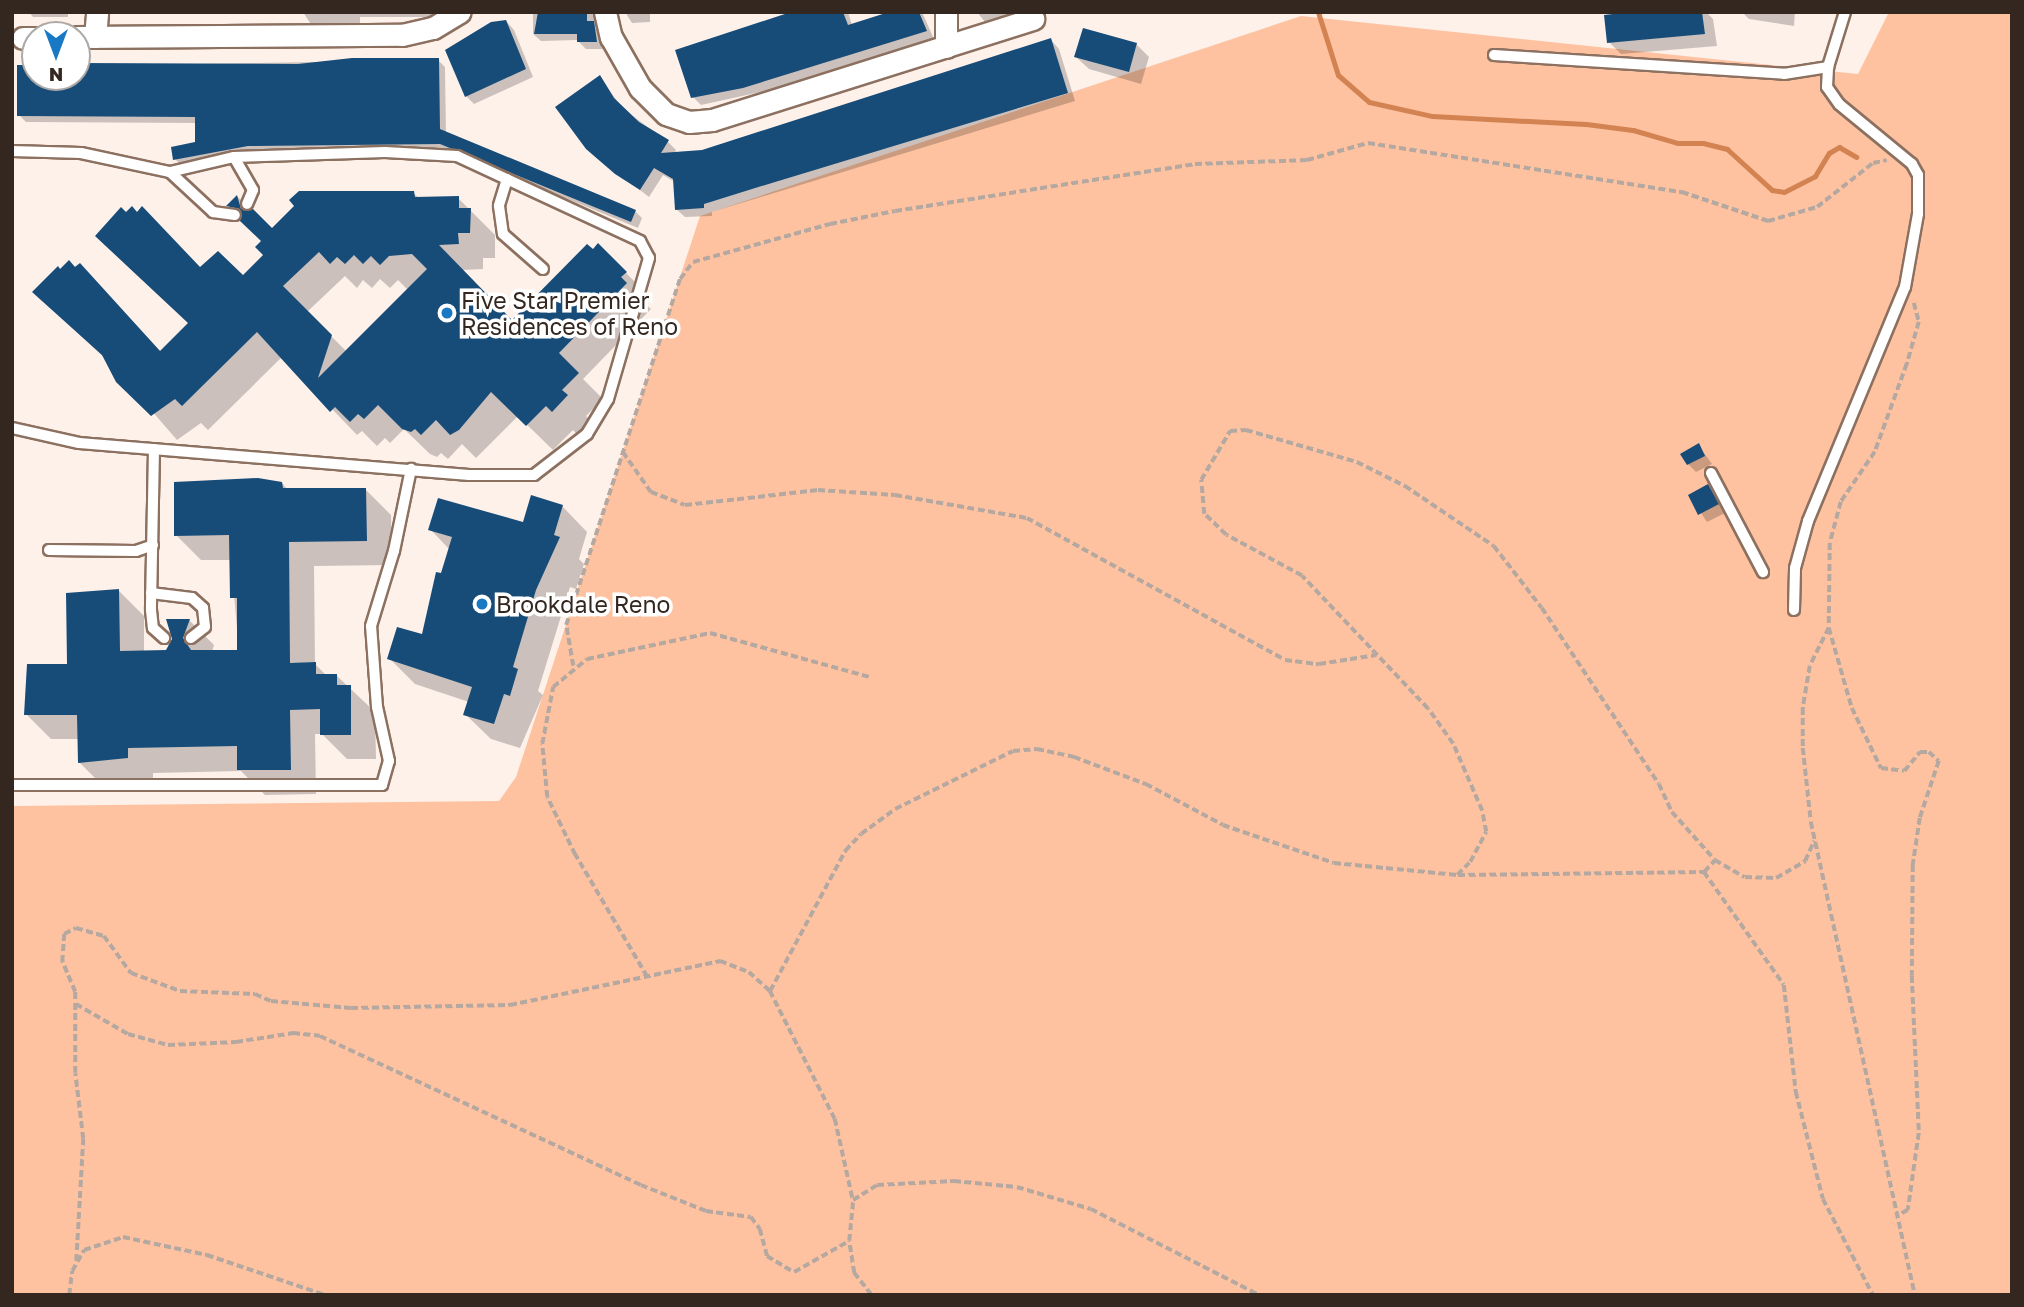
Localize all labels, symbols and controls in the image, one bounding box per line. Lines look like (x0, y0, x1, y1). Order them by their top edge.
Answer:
north arrow (21, 21, 91, 91)
text: N (49, 64, 63, 87)
place label: Five Star Premier Residences of Reno (461, 286, 678, 340)
marker: Five Star Premier Residences of Reno (439, 305, 455, 321)
place label: Brookdale Reno (496, 590, 670, 618)
marker: Brookdale Reno (474, 596, 490, 612)

